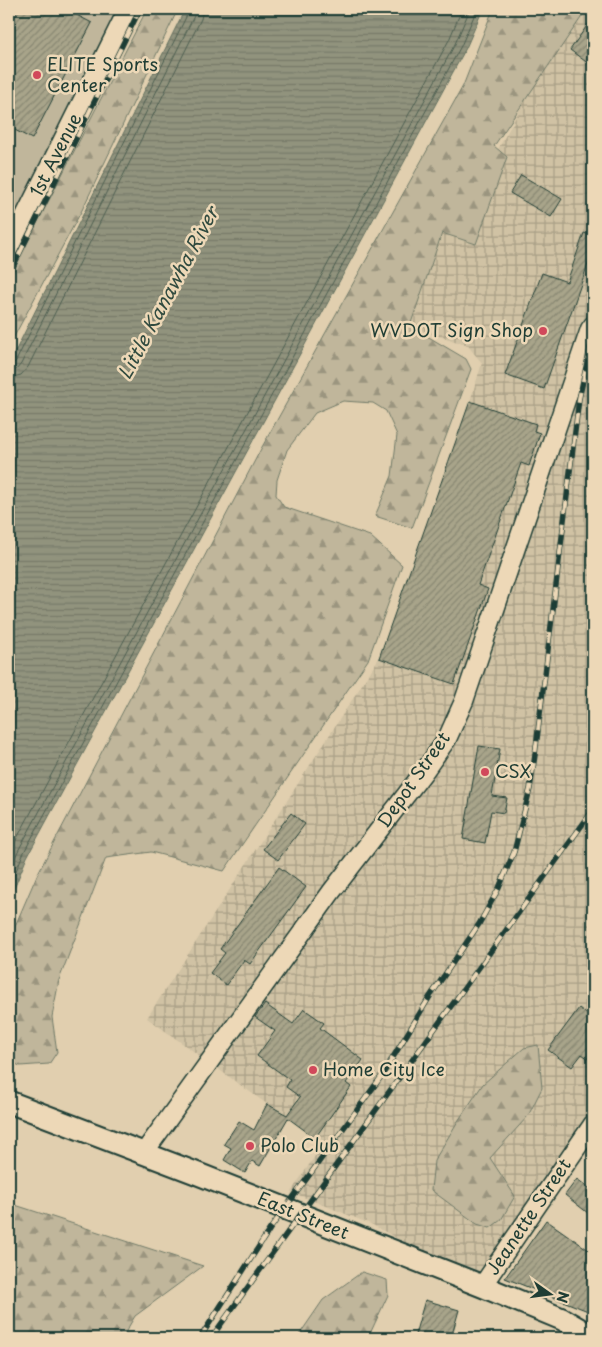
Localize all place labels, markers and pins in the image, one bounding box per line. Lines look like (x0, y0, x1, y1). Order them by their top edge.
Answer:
place label: ELITE Sports Center (47, 50, 158, 98)
marker: ELITE Sports Center (31, 69, 43, 81)
place label: WVDOT Sign Shop (370, 316, 533, 343)
marker: WVDOT Sign Shop (537, 325, 549, 337)
place label: CSX (495, 757, 532, 784)
marker: CSX (479, 766, 491, 778)
place label: Home City Ice (323, 1055, 444, 1082)
marker: Home City Ice (307, 1064, 319, 1076)
place label: Polo Club (260, 1131, 339, 1158)
marker: Polo Club (244, 1140, 256, 1152)

